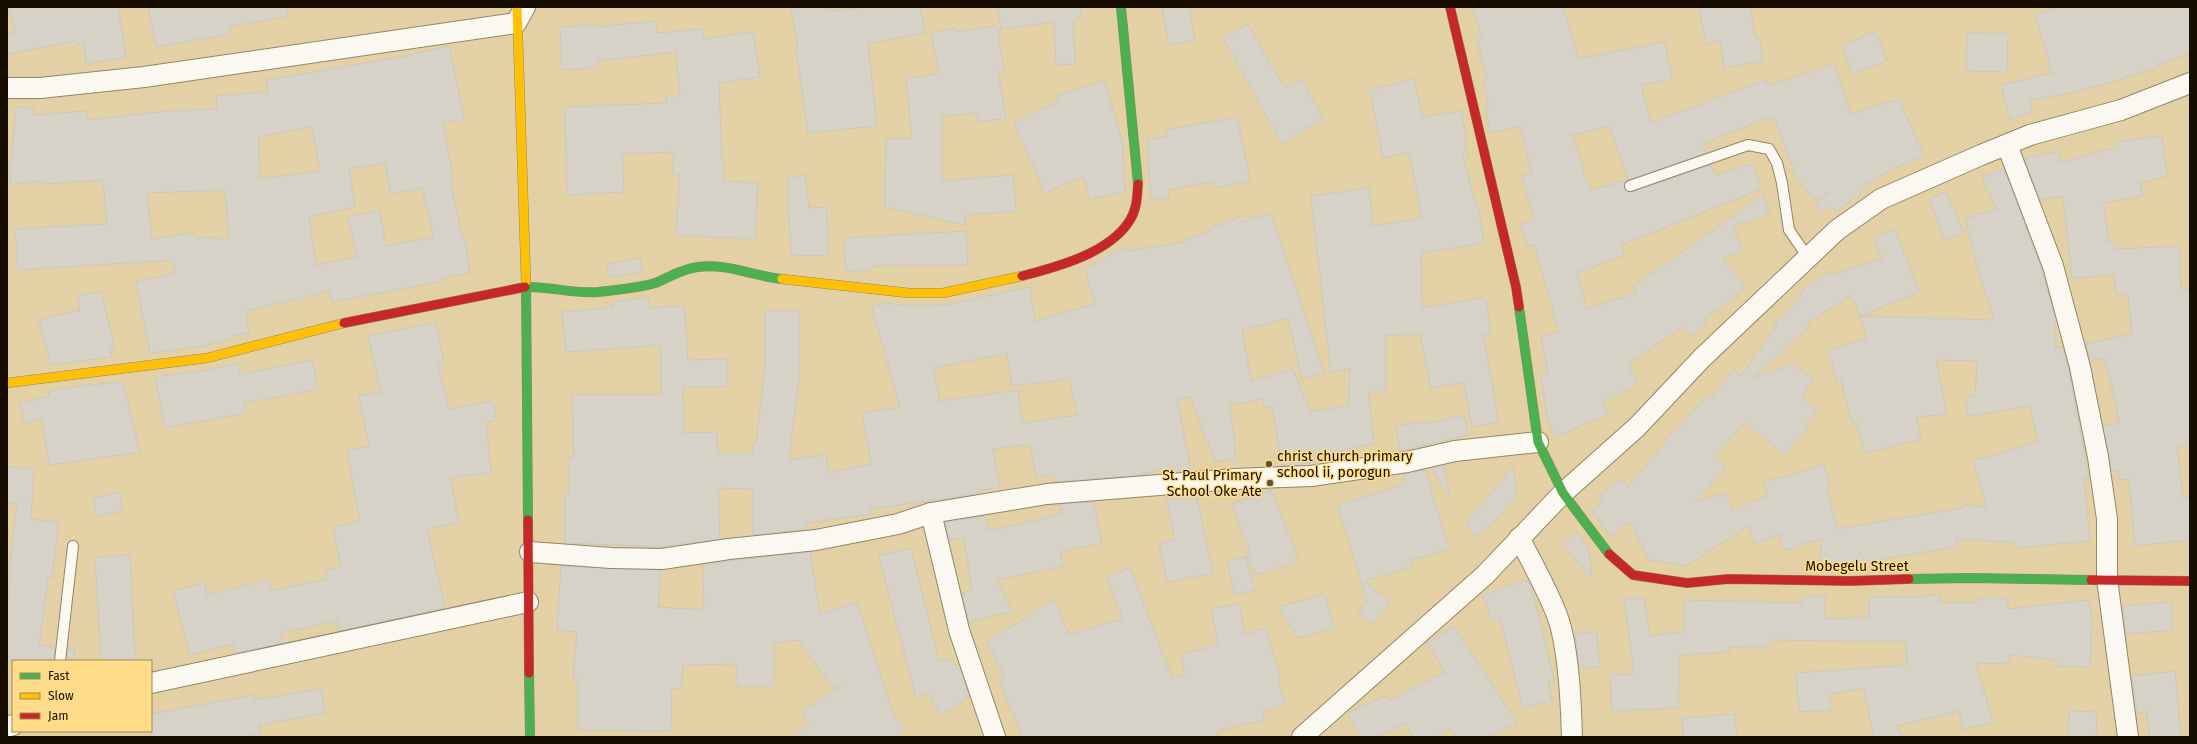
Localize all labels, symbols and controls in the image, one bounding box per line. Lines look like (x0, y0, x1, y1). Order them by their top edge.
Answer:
place label: christ church primary school ii, porogun (1277, 448, 1413, 481)
marker: christ church primary school ii, porogun (1264, 459, 1274, 469)
place label: St. Paul Primary School Oke Ate (1162, 467, 1262, 500)
marker: St. Paul Primary School Oke Ate (1265, 478, 1275, 488)
street label: Mobegelu Street (1805, 558, 1910, 575)
legend (12, 660, 152, 732)
text: Fast (48, 669, 70, 683)
text: Slow (48, 689, 74, 703)
text: Jam (48, 709, 68, 723)

